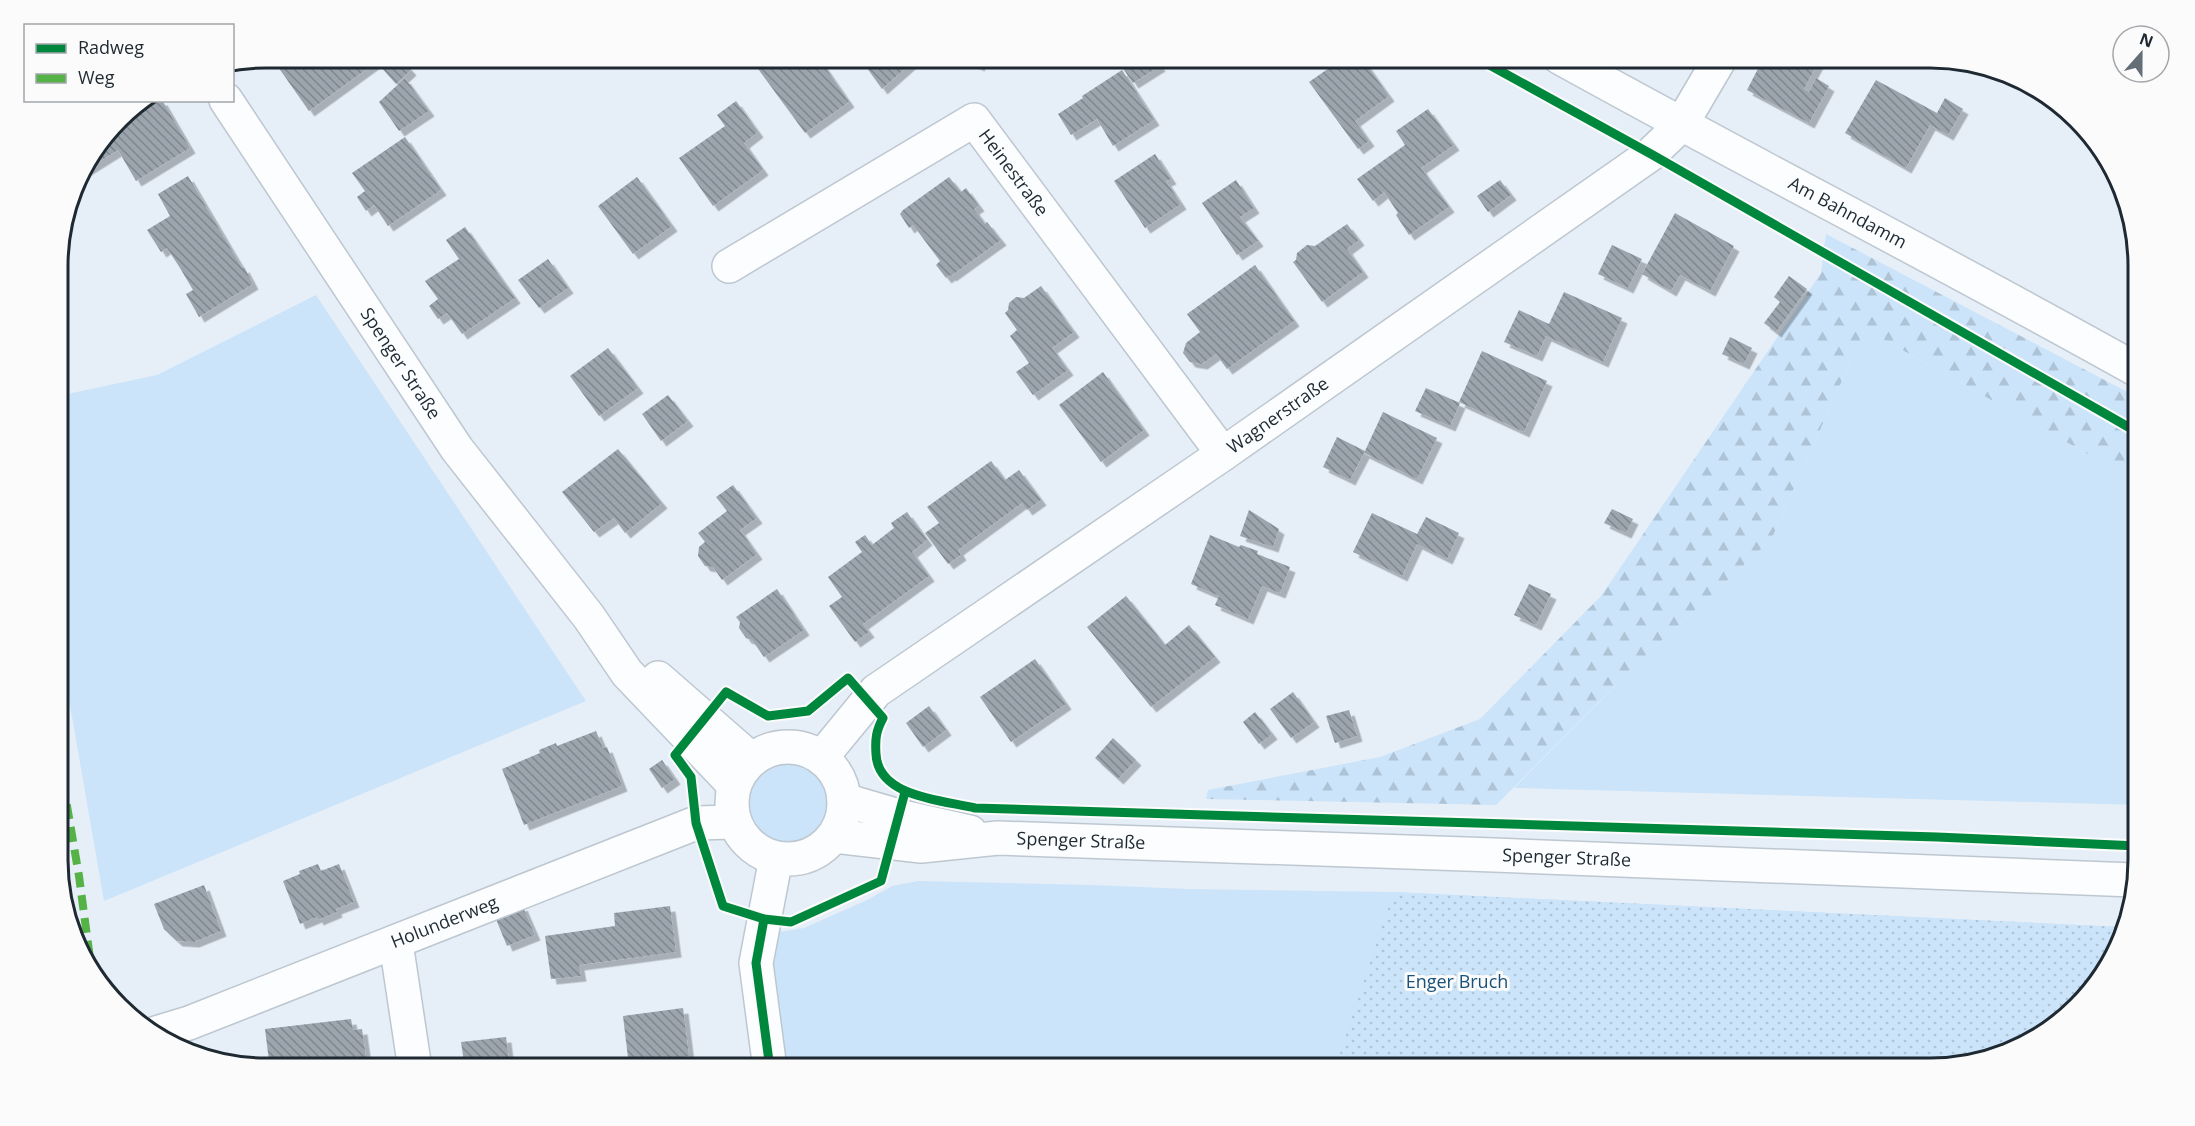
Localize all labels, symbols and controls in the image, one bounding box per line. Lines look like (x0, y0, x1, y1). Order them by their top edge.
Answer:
legend (24, 24, 234, 102)
north arrow (2111, 24, 2171, 84)
text: N (2136, 27, 2156, 53)
text: Radweg (78, 35, 144, 59)
text: Weg (78, 65, 115, 89)
street label: Heinestraße (974, 124, 1054, 221)
street label: Am Bahndamm (1785, 171, 1911, 253)
street label: Spenger Straße (356, 303, 447, 423)
street label: Wagnerstraße (1222, 371, 1333, 459)
street label: Spenger Straße (1016, 826, 1146, 854)
street label: Spenger Straße (1502, 842, 1632, 871)
street label: Holunderweg (387, 889, 501, 953)
park label: Enger Bruch (1406, 969, 1508, 993)

